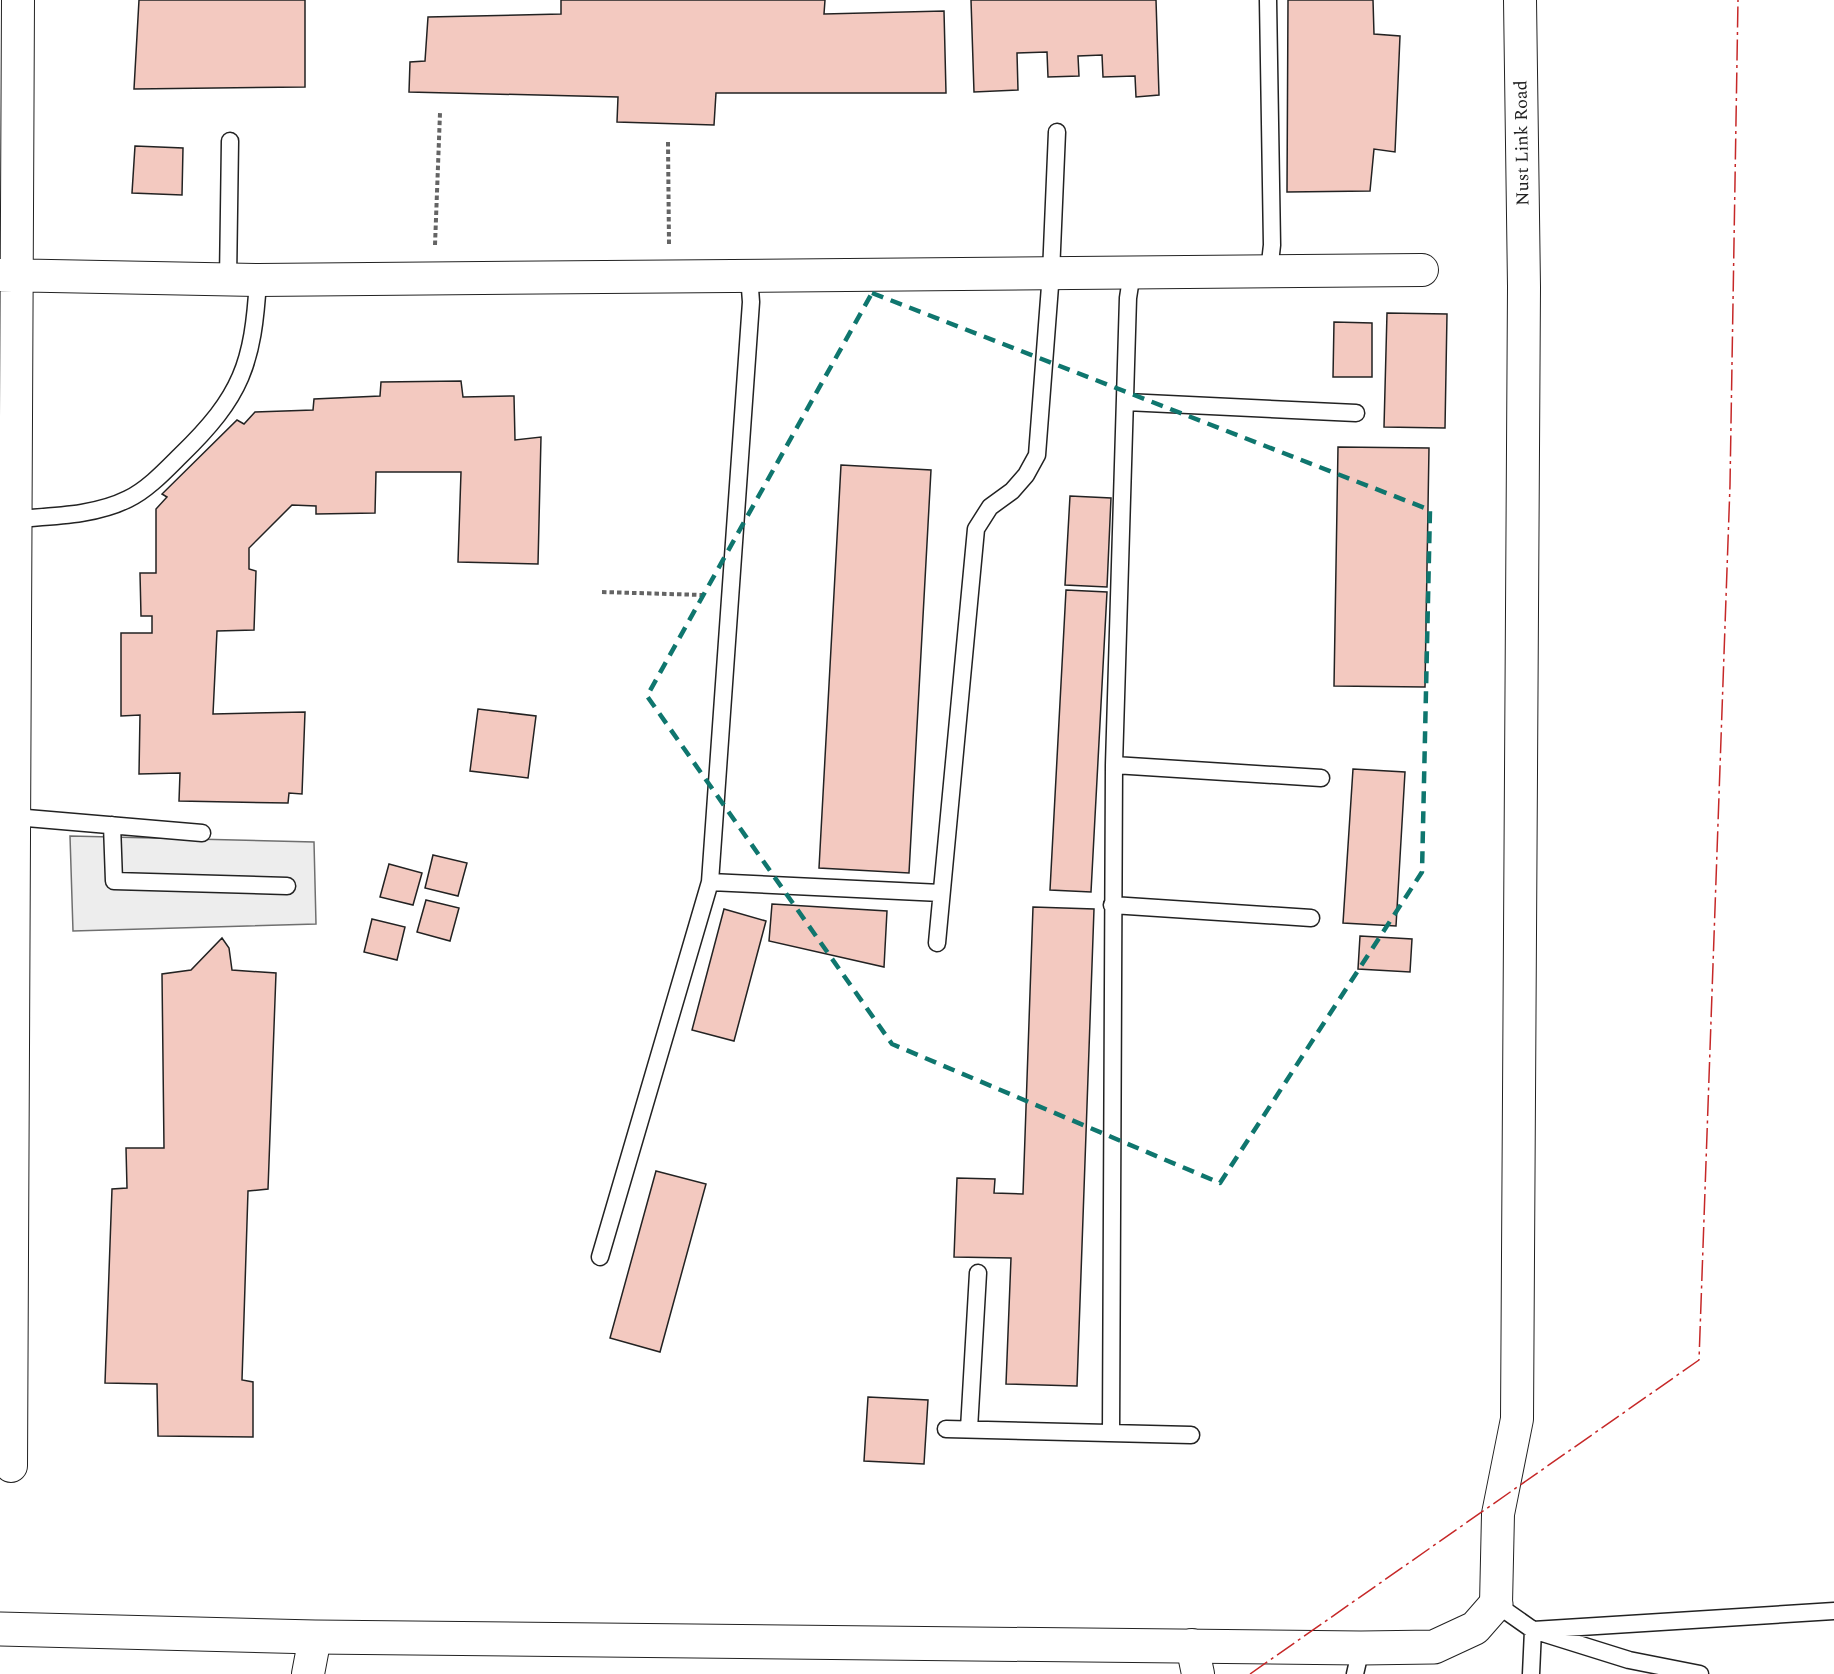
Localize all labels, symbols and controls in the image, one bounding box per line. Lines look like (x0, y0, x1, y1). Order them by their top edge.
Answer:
street label: Nust Link Road (1507, 80, 1537, 206)

